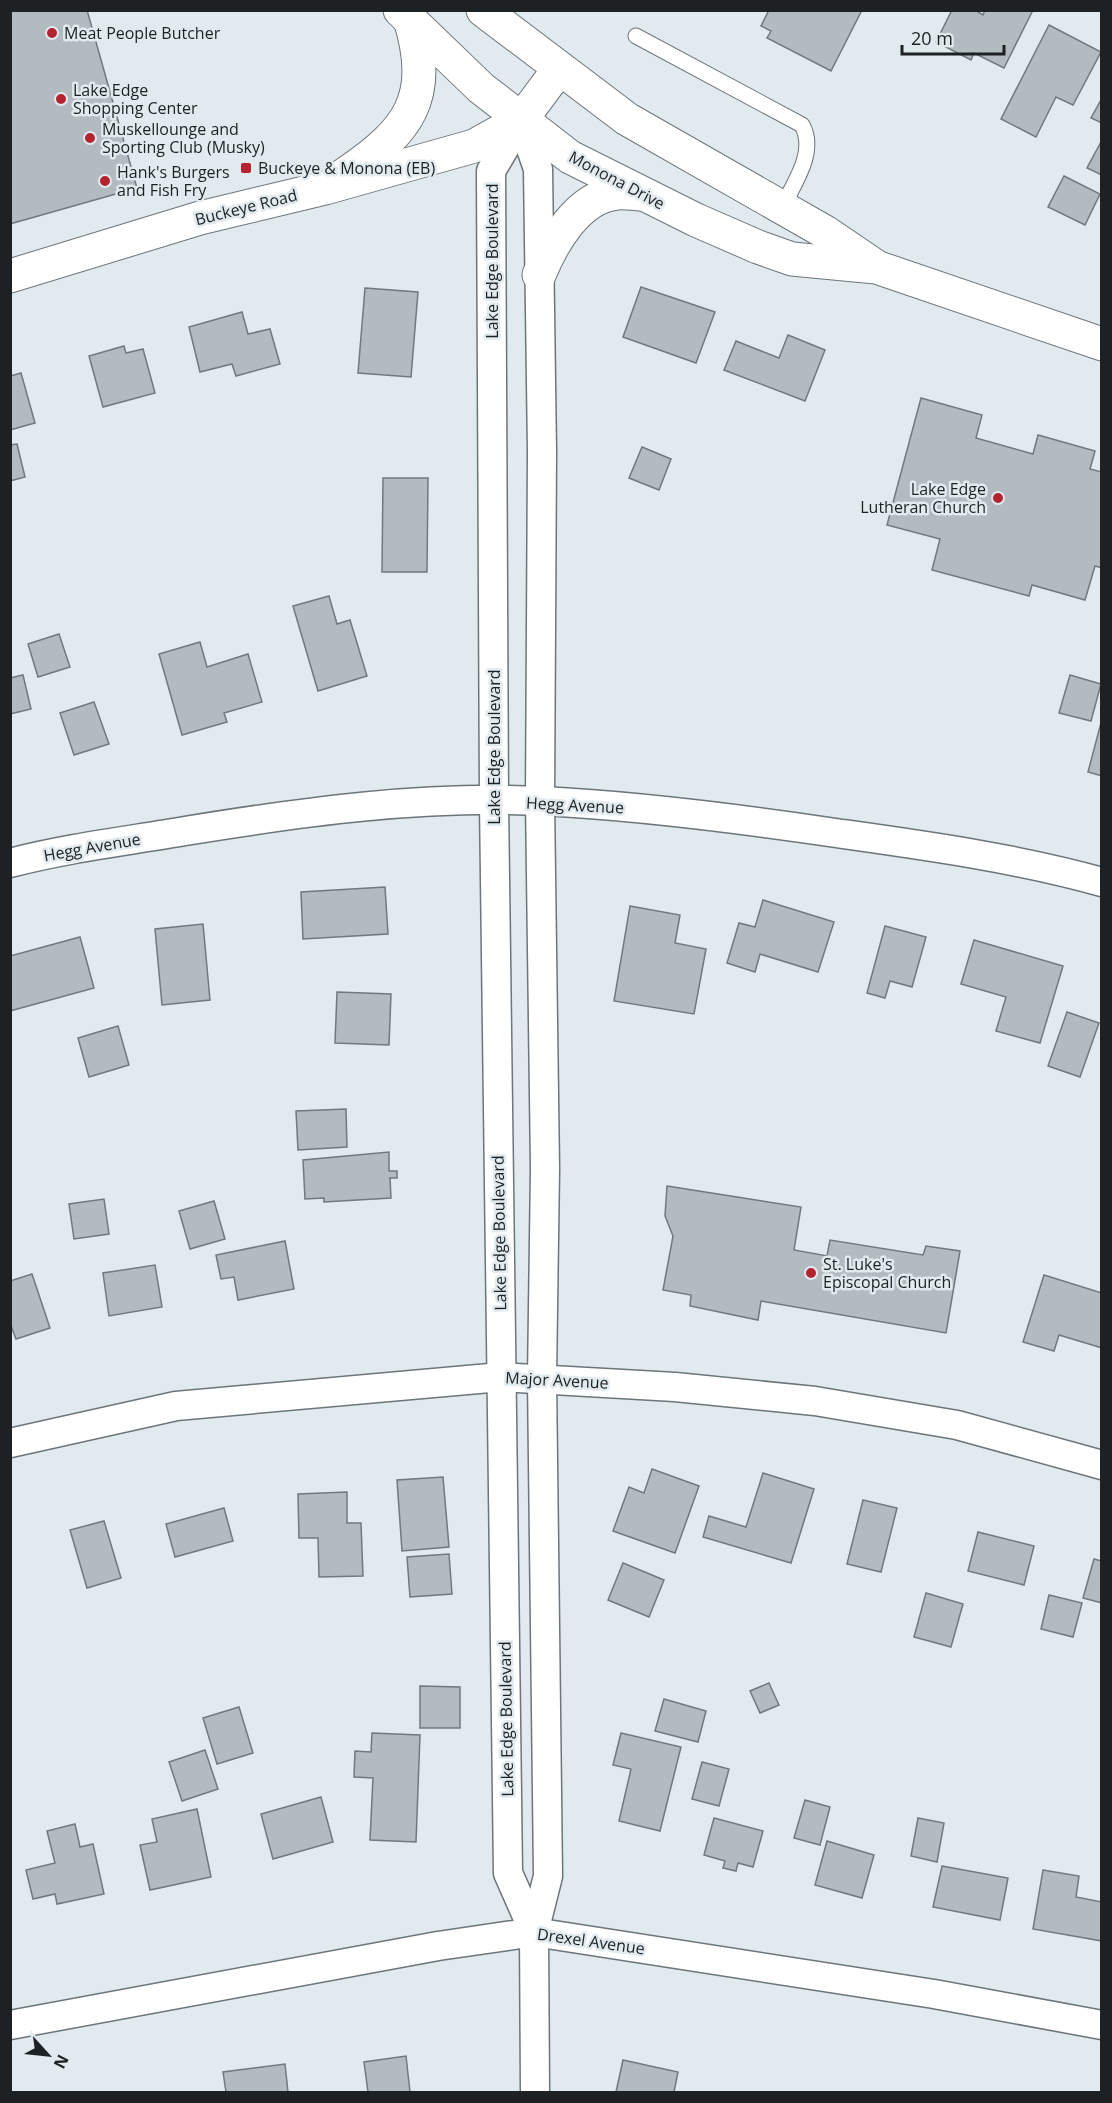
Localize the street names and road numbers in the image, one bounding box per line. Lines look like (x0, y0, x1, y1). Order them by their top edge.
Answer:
street label: Monona Drive (565, 146, 669, 214)
street label: Lake Edge Boulevard (481, 183, 503, 339)
street label: Buckeye Road (193, 184, 299, 230)
street label: Lake Edge Boulevard (483, 669, 505, 825)
street label: Hegg Avenue (525, 791, 625, 819)
street label: Hegg Avenue (42, 828, 142, 866)
street label: Lake Edge Boulevard (487, 1155, 511, 1311)
street label: Major Avenue (505, 1366, 609, 1394)
street label: Lake Edge Boulevard (494, 1641, 518, 1797)
street label: Drexel Avenue (536, 1923, 646, 1959)

